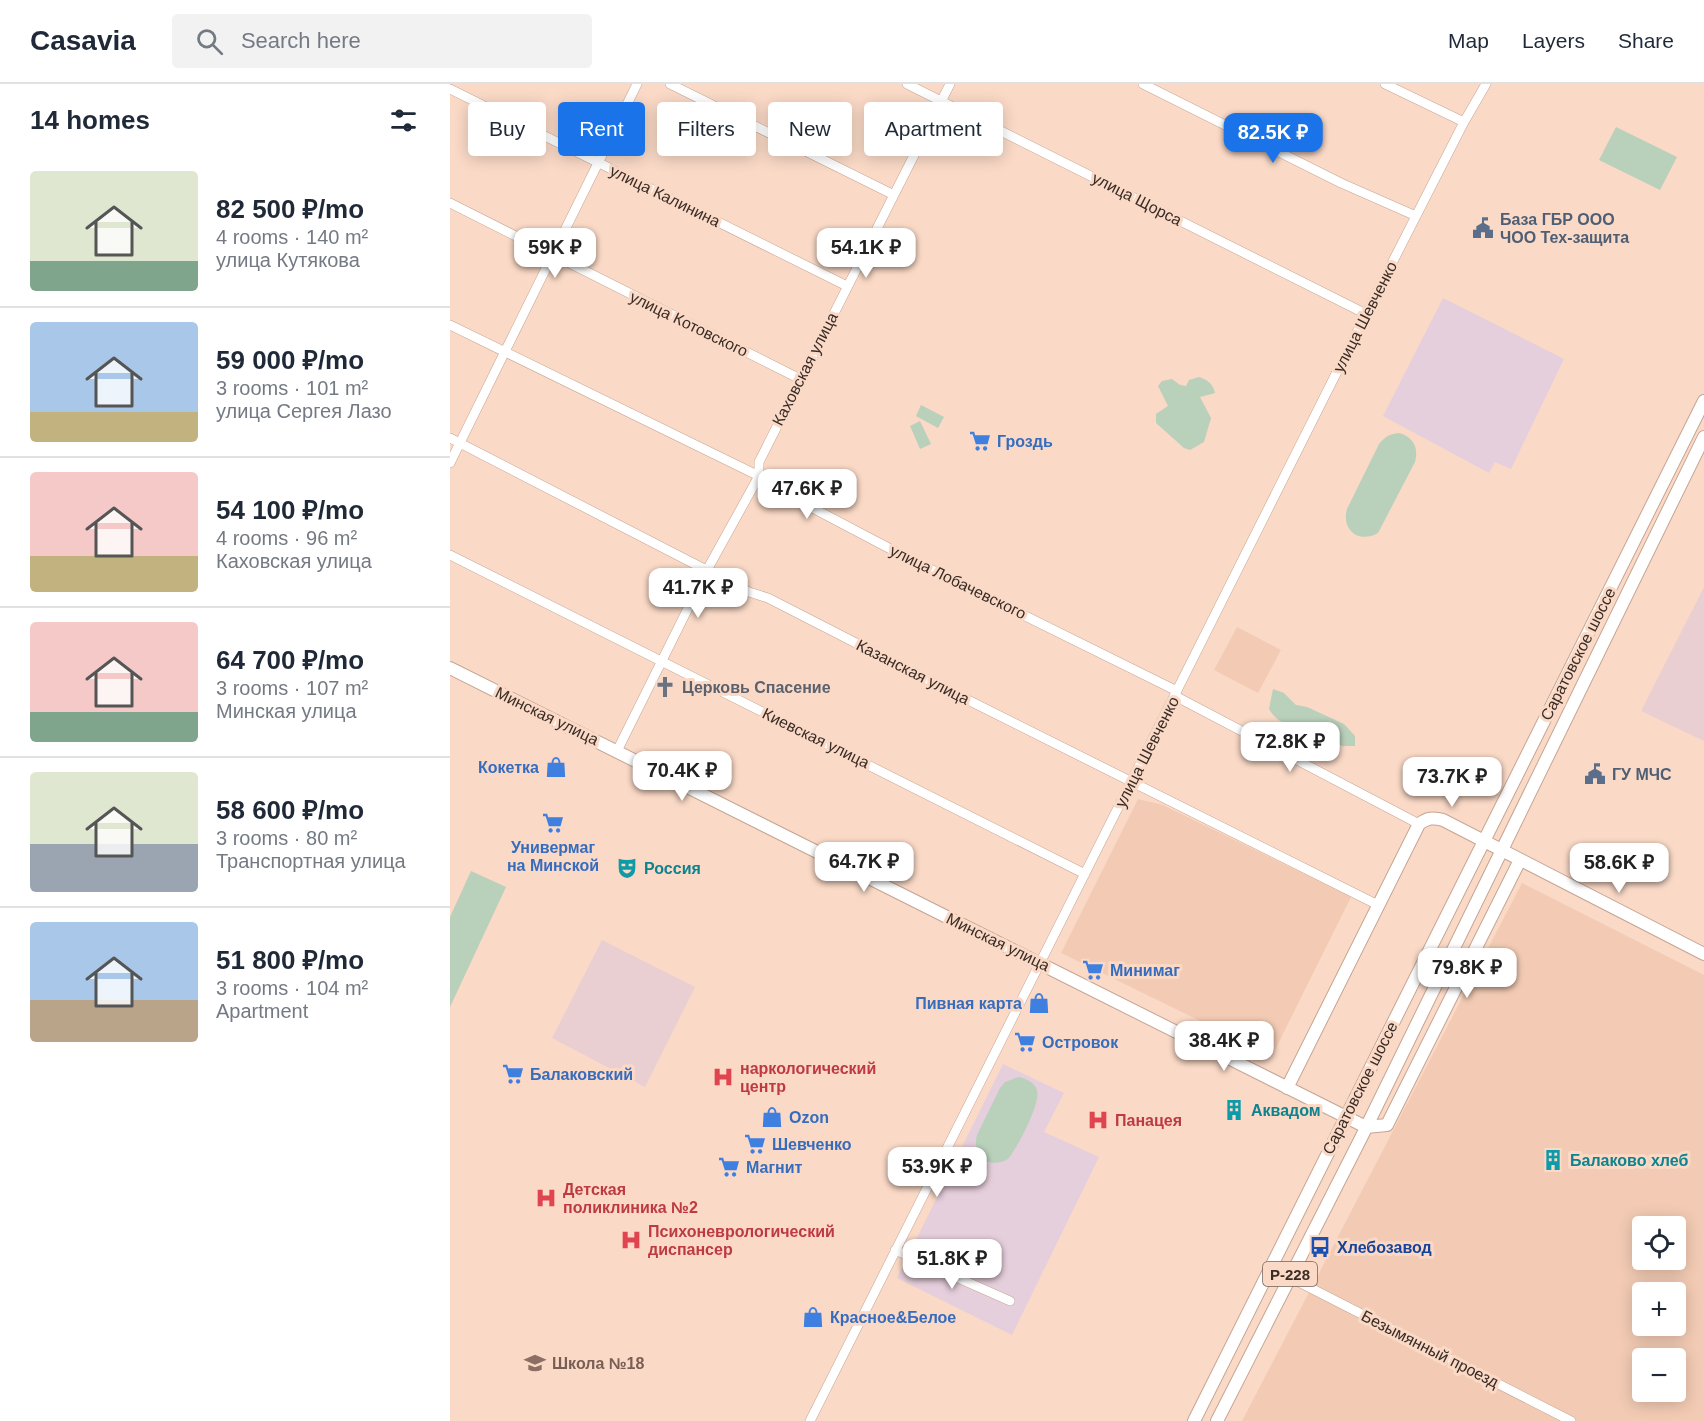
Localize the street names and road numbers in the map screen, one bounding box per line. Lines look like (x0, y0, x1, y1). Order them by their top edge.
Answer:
street label: улица Калинина (607, 162, 723, 230)
street label: улица Щорса (1089, 169, 1185, 229)
street label: улица Шевченко (1330, 259, 1400, 375)
street label: улица Котовского (627, 288, 751, 360)
street label: Каховская улица (769, 310, 841, 428)
street label: улица Лобачевского (887, 542, 1029, 622)
street label: Саратовское шоссе (1537, 585, 1619, 723)
street label: Казанская улица (854, 636, 972, 708)
street label: Минская улица (493, 684, 601, 748)
street label: улица Шевченко (1112, 694, 1182, 810)
street label: Киевская улица (760, 705, 872, 771)
street label: Минская улица (944, 910, 1052, 974)
street label: Саратовское шоссе (1319, 1019, 1401, 1157)
road number: Р-228 (1263, 1262, 1317, 1286)
street label: Безымянный проезд (1359, 1307, 1502, 1391)

